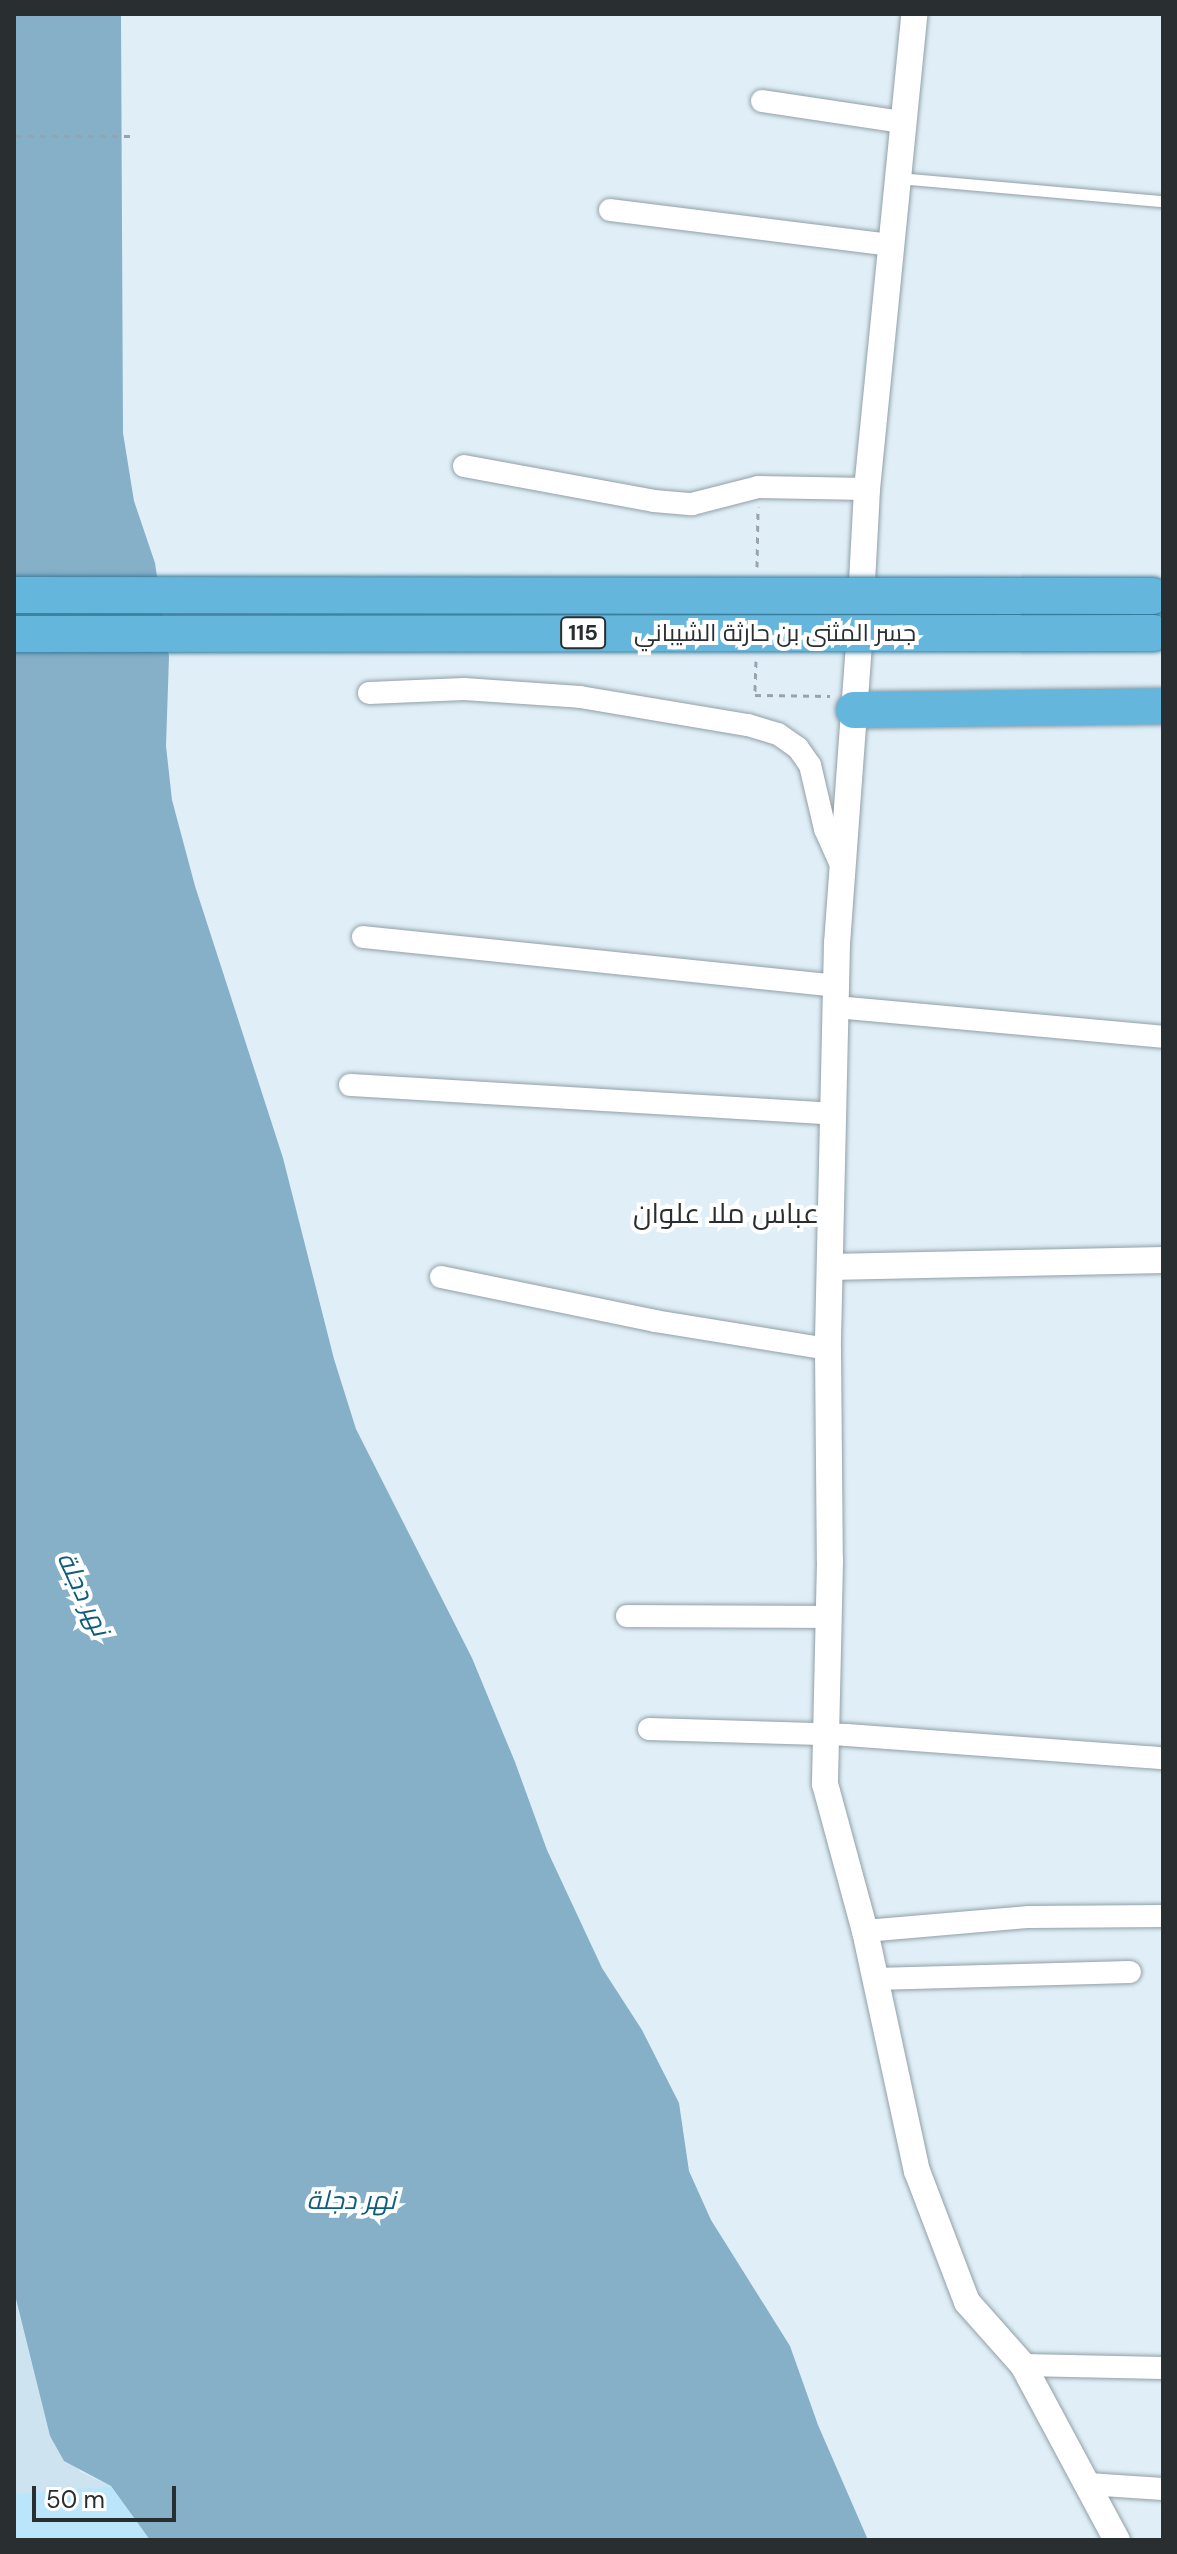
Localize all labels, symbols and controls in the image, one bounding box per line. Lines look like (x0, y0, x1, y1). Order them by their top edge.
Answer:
road number: 115 (559, 615, 607, 651)
street label: جسر المثنى بن حارثة الشيباني (634, 619, 916, 647)
district label: عباس ملا علوان (633, 1197, 819, 1231)
water label: نهر دجلة (50, 1547, 116, 1641)
water label: نهر دجلة (306, 2185, 396, 2217)
scale bar (36, 2470, 180, 2520)
text: 50 m (46, 2484, 105, 2515)

